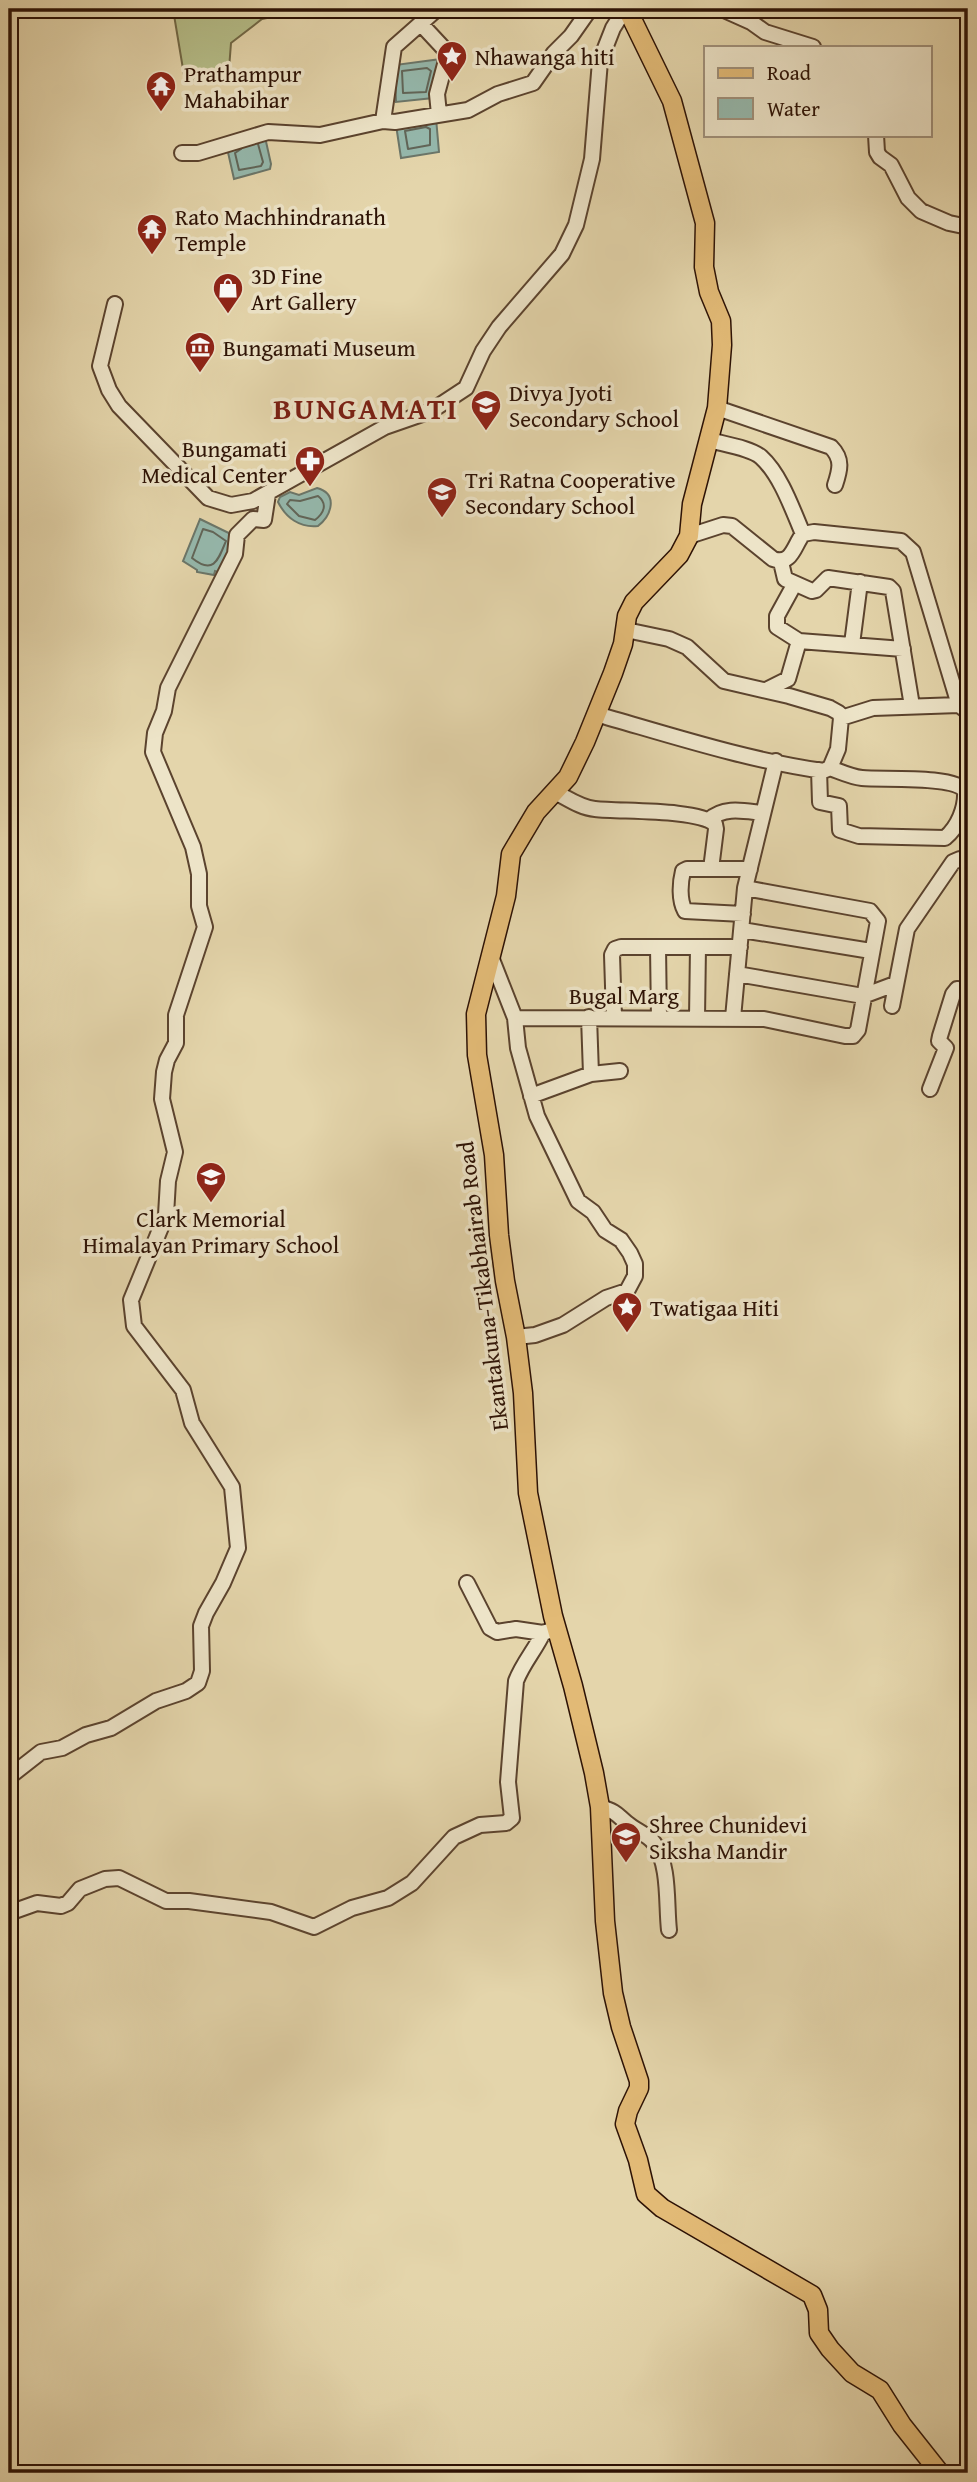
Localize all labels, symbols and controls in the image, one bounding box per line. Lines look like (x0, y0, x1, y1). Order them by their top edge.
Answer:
place icon: Nhawanga hiti (435, 39, 469, 83)
place label: Nhawanga hiti (475, 40, 615, 73)
legend (704, 46, 932, 136)
place label: Prathampur Mahabihar (184, 57, 302, 116)
text: Road (767, 57, 812, 88)
temple icon: Prathampur Mahabihar (144, 69, 178, 113)
text: Water (767, 93, 820, 124)
place label: Rato Machhindranath Temple (175, 200, 386, 259)
temple icon: Rato Machhindranath Temple (135, 212, 169, 256)
place label: 3D Fine Art Gallery (251, 259, 357, 318)
shop icon: 3D Fine Art Gallery (211, 271, 245, 315)
museum icon: Bungamati Museum (183, 330, 217, 374)
place label: Bungamati Museum (223, 331, 416, 364)
place label: Divya Jyoti Secondary School (509, 376, 679, 435)
district label: BUNGAMATI (273, 386, 459, 430)
school or university icon: Divya Jyoti Secondary School (469, 388, 503, 432)
place label: Bungamati Medical Center (141, 432, 288, 491)
pharmacy icon: Bungamati Medical Center (293, 444, 327, 488)
place label: Tri Ratna Cooperative Secondary School (465, 463, 676, 522)
school or university icon: Tri Ratna Cooperative Secondary School (425, 475, 459, 519)
street label: Bugal Marg (569, 979, 680, 1012)
street label: Ekantakuna-Tikabhairab Road (448, 1139, 516, 1433)
school or university icon: Clark Memorial Himalayan Primary School (194, 1160, 228, 1204)
place label: Clark Memorial Himalayan Primary School (83, 1202, 339, 1261)
place icon: Twatigaa Hiti (610, 1290, 644, 1334)
place label: Twatigaa Hiti (650, 1291, 779, 1324)
place label: Shree Chunidevi Siksha Mandir (649, 1808, 807, 1867)
school or university icon: Shree Chunidevi Siksha Mandir (609, 1820, 643, 1864)

